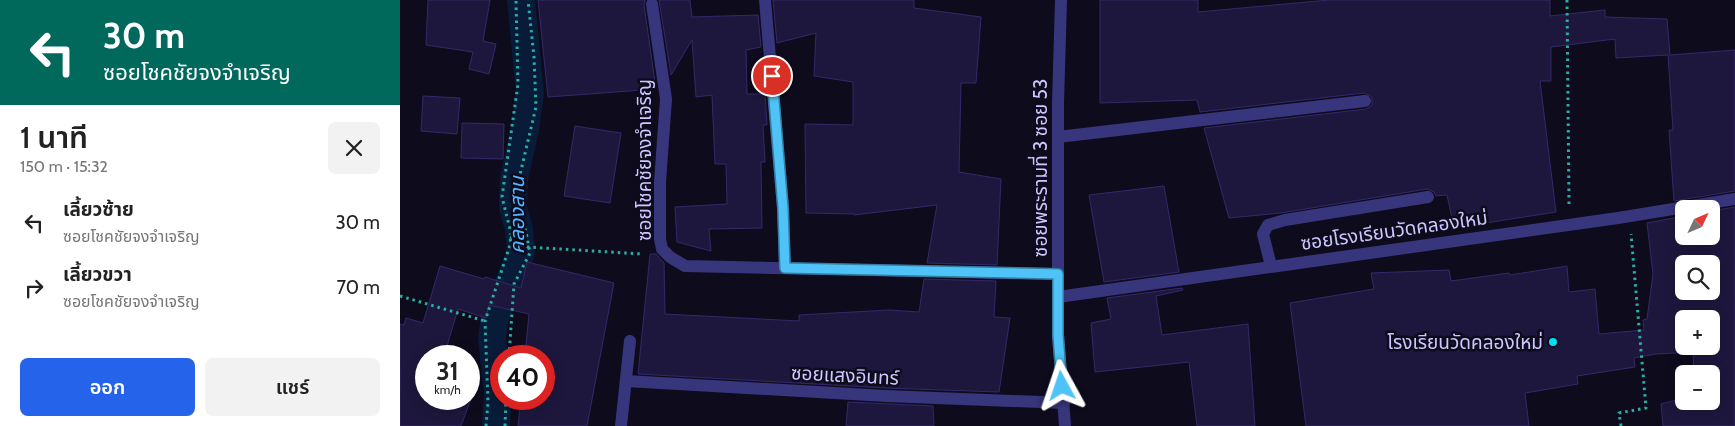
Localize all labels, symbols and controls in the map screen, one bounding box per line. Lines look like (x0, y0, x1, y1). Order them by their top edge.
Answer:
text: 30 m (103, 14, 185, 57)
icon: left (20, 20, 85, 85)
pin (751, 55, 793, 97)
text: ซอยโชคชัยจงจำเจริญ (103, 59, 291, 86)
icon: arrive (758, 62, 786, 90)
street label: ซอยโชคชัยจงจำเจริญ (633, 79, 656, 241)
street label: ซอยพระรามที่ 3 ซอย 53 (1027, 79, 1052, 257)
text: 1 นาที (20, 119, 88, 156)
button: close (328, 122, 380, 174)
text: 150 m · 15:32 (20, 157, 108, 176)
water label: คลองสาน (505, 174, 529, 254)
text: เลี้ยวซ้าย (63, 198, 134, 221)
north arrow (1675, 200, 1720, 245)
map controls (1675, 200, 1720, 410)
street label: ซอยโรงเรียนวัดคลองใหม่ (1299, 206, 1489, 255)
icon: left (20, 209, 48, 237)
text: 30 m (336, 211, 380, 234)
text: ซอยโชคชัยจงจำเจริญ (63, 227, 199, 246)
button: search (1675, 255, 1720, 300)
text: เลี้ยวขวา (63, 263, 132, 286)
icon: right (20, 274, 48, 302)
text: 70 m (336, 276, 380, 299)
text: ซอยโชคชัยจงจำเจริญ (63, 292, 199, 311)
button: + (1675, 310, 1720, 355)
place label: โรงเรียนวัดคลองใหม่ (1387, 331, 1543, 354)
marker: โรงเรียนวัดคลองใหม่ (1547, 336, 1559, 348)
speed limit sign: 40 (490, 345, 555, 410)
text: 31 (436, 356, 459, 386)
button: ออก (20, 358, 195, 416)
button: แชร์ (205, 358, 380, 416)
position arrow (1035, 359, 1087, 411)
street label: ซอยแสงอินทร์ (791, 361, 900, 390)
button: − (1675, 365, 1720, 410)
text: km/h (434, 382, 461, 397)

